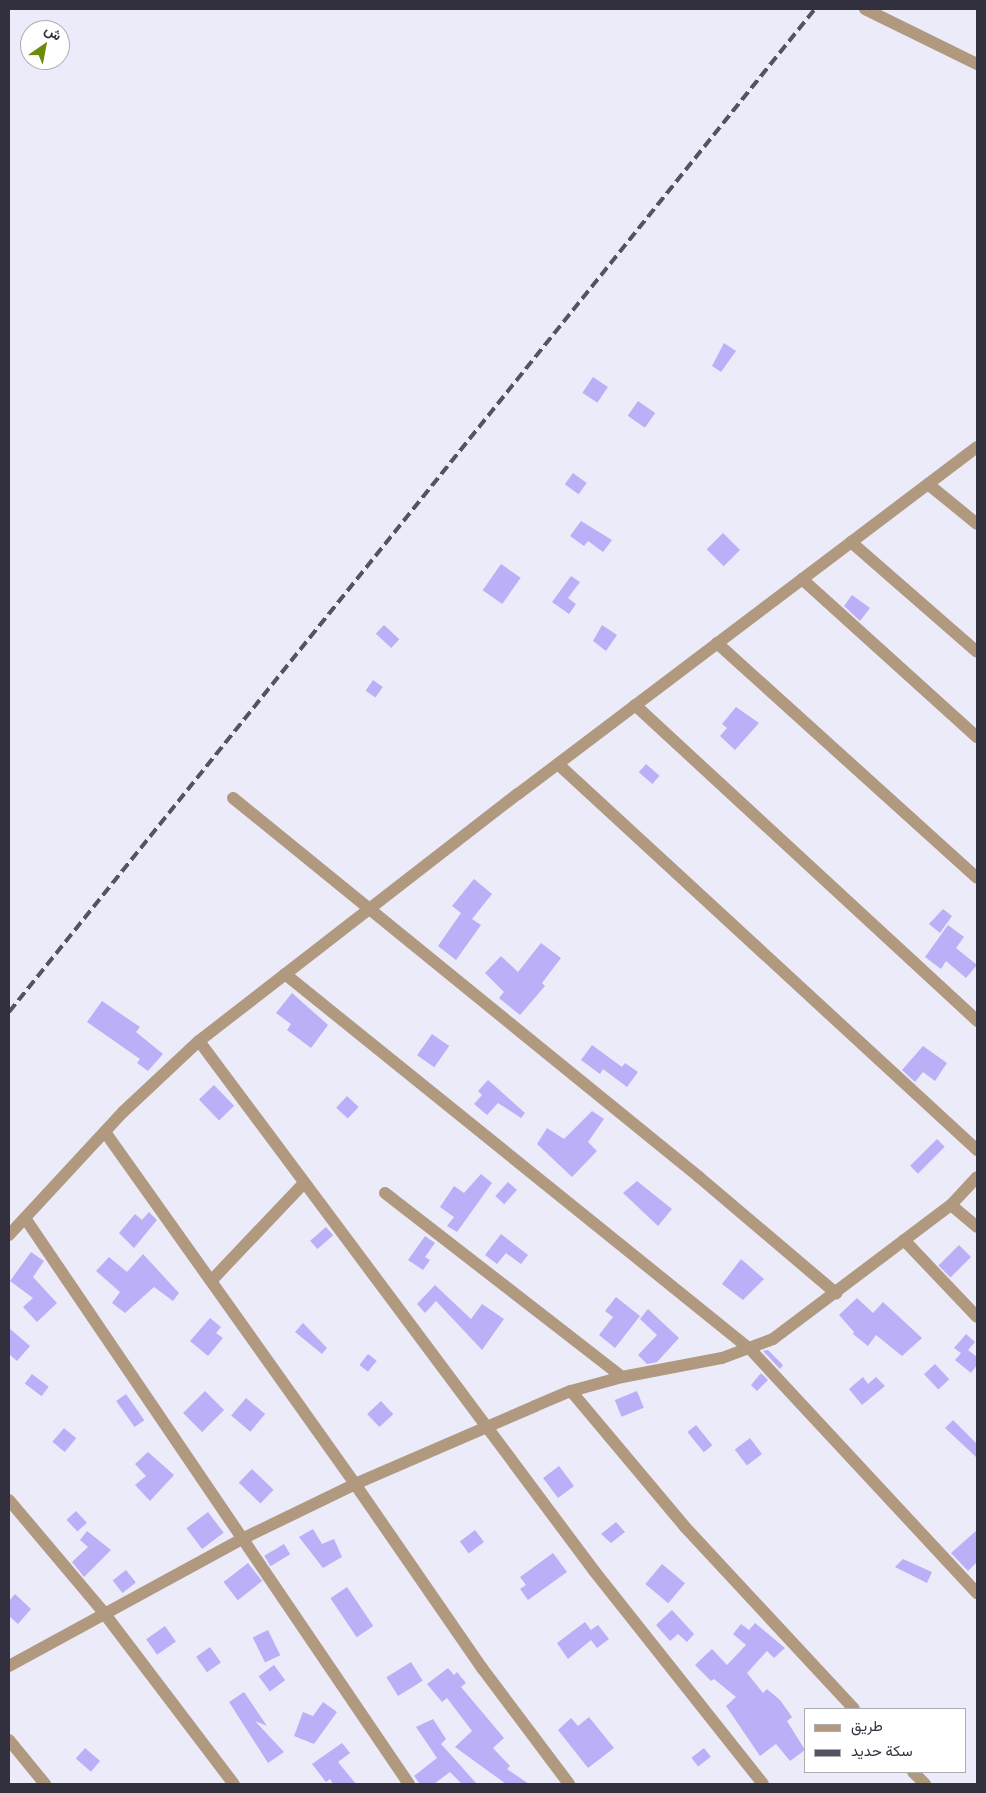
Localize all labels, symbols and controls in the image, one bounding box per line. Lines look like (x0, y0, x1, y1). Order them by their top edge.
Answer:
north arrow (20, 20, 70, 70)
text: ش (41, 21, 65, 45)
legend (804, 1708, 966, 1773)
text: طريق (851, 1717, 883, 1735)
text: سكة حديد (851, 1742, 913, 1760)

